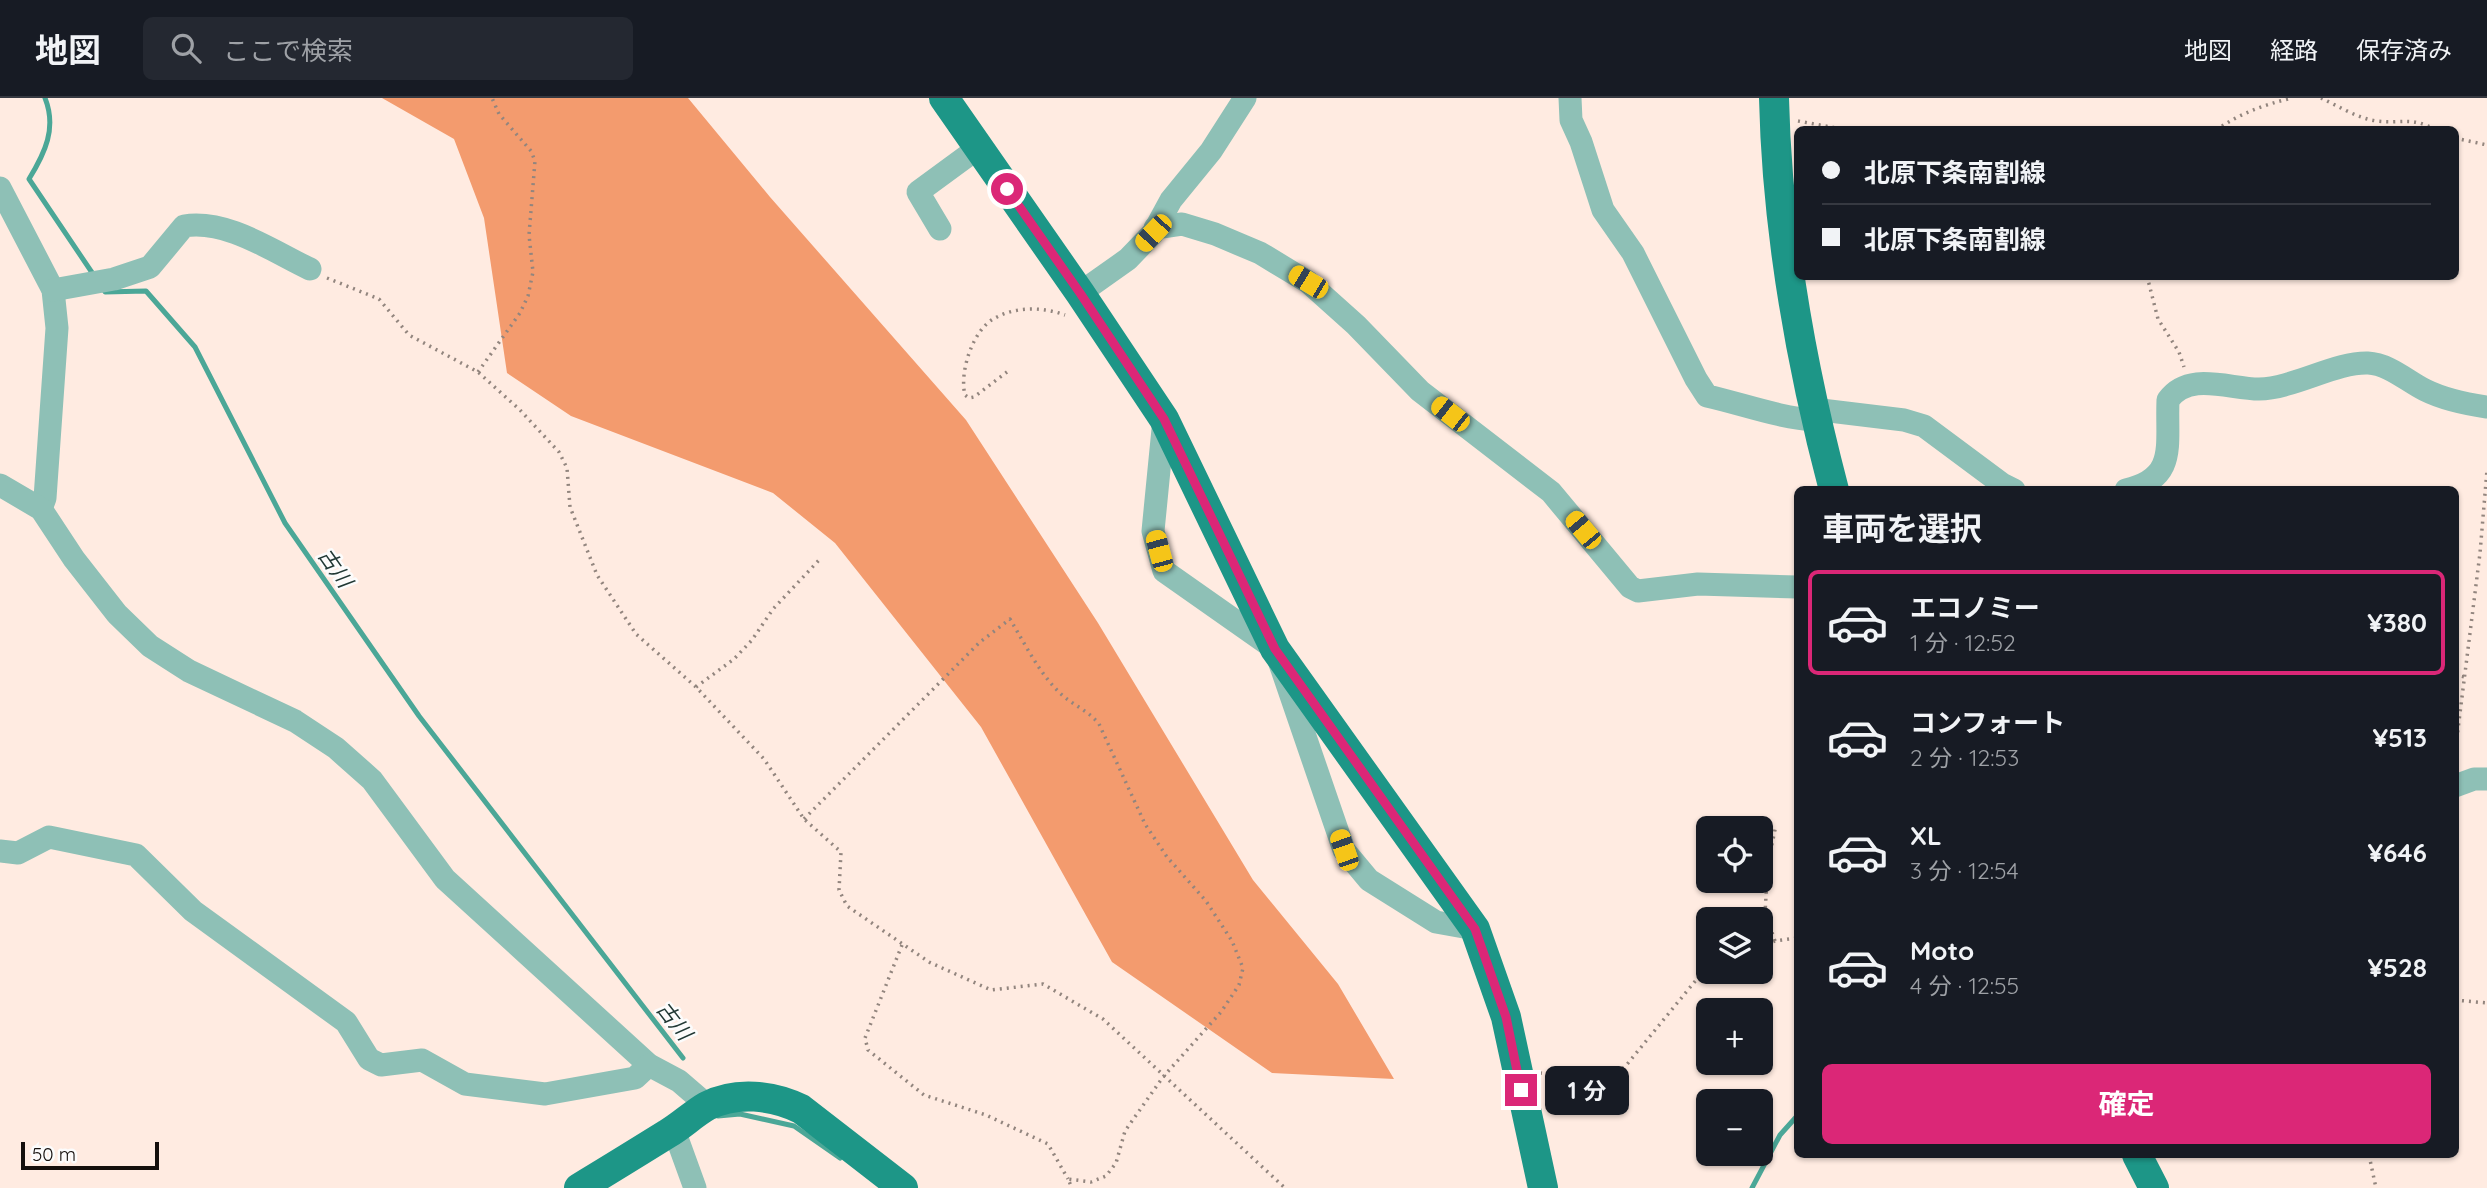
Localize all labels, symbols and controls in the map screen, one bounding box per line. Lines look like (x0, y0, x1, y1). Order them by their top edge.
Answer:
search box (143, 17, 633, 80)
text: 地図 (35, 29, 101, 70)
icon: search (167, 29, 205, 67)
text: ここで検索 (223, 34, 353, 67)
text: 地図 (2184, 35, 2232, 65)
text: 経路 (2270, 35, 2318, 65)
text: 保存済み (2356, 35, 2452, 65)
text: 北原下条南割線 (1864, 156, 2046, 189)
route start (991, 173, 1023, 205)
car (1131, 210, 1176, 256)
text: 北原下条南割線 (1864, 223, 2046, 256)
car (1285, 262, 1332, 302)
car (1427, 393, 1474, 435)
car (1562, 507, 1605, 553)
text: 車両を選択 (1822, 508, 1982, 548)
car (1144, 528, 1175, 574)
water label: 古川 (313, 543, 360, 594)
icon: car (1826, 591, 1889, 654)
text: エコノミー (1910, 591, 2040, 624)
text: ¥380 (2367, 606, 2427, 639)
text: 1 分 · 12:52 (1910, 628, 2016, 657)
icon: car (1826, 706, 1889, 769)
text: コンフォート (1910, 706, 2065, 739)
text: ¥513 (2372, 721, 2427, 754)
text: 2 分 · 12:53 (1910, 743, 2019, 772)
map controls (1696, 816, 1773, 1166)
button: locate (1696, 816, 1773, 893)
text: XL (1910, 819, 1942, 852)
icon: car (1826, 821, 1889, 884)
car (1328, 827, 1361, 873)
text: ¥646 (2367, 836, 2427, 869)
text: 3 分 · 12:54 (1910, 856, 2019, 885)
button: layers (1696, 907, 1773, 984)
text: Moto (1910, 934, 1974, 967)
icon: car (1826, 936, 1889, 999)
text: ¥528 (2367, 951, 2427, 984)
text: 4 分 · 12:55 (1910, 971, 2019, 1000)
water label: 古川 (652, 996, 699, 1047)
button: + (1696, 998, 1773, 1075)
button: 確定 (1822, 1064, 2431, 1144)
callout: 1 分 (1546, 1066, 1630, 1114)
route end (1505, 1074, 1537, 1106)
text: 1 分 (1568, 1076, 1606, 1105)
button: − (1696, 1089, 1773, 1166)
scale bar (21, 1139, 159, 1171)
text: 50 m (32, 1142, 76, 1166)

